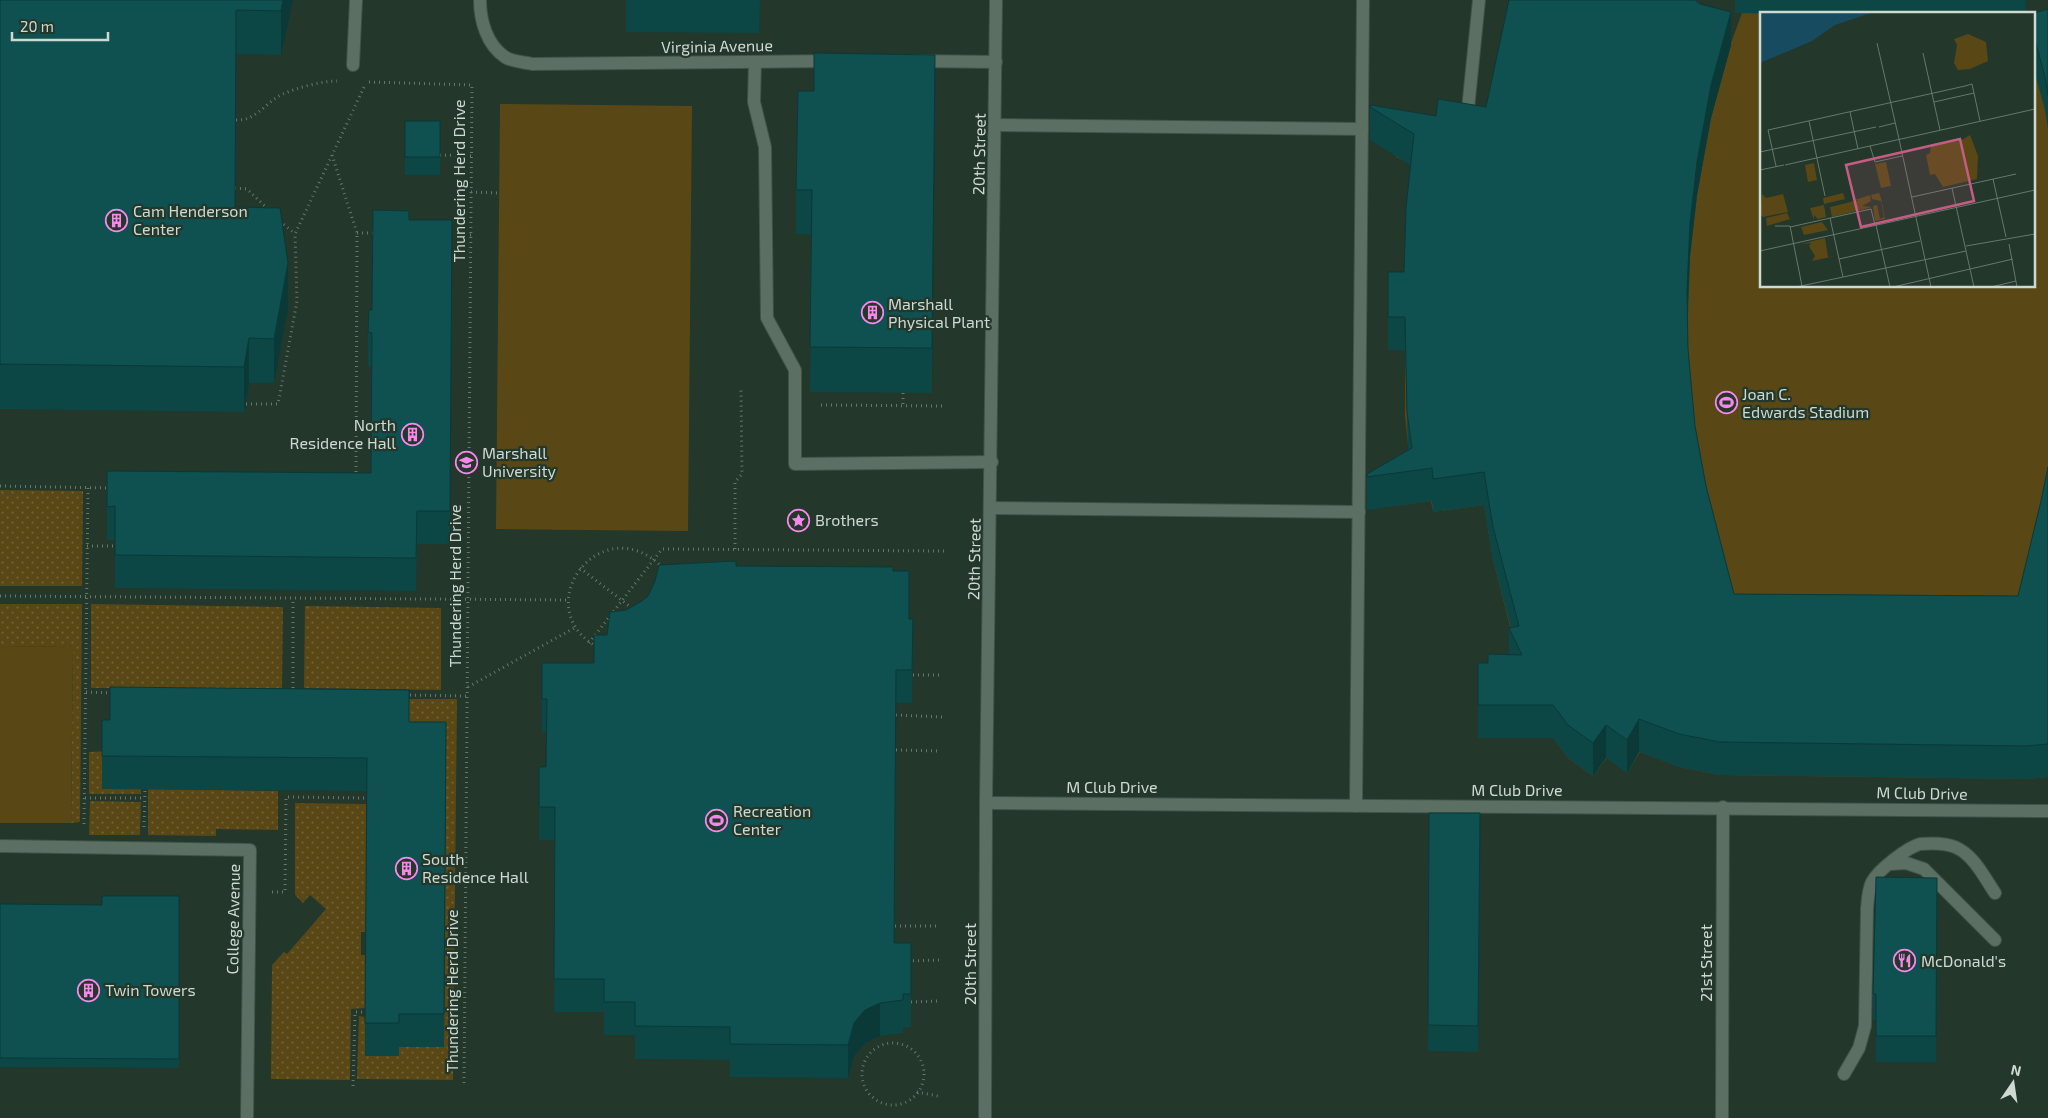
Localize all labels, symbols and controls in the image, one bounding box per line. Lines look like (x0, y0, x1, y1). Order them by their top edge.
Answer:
scale bar (12, 10, 109, 42)
inset map (1760, 12, 2036, 288)
text: 20 m (20, 17, 54, 35)
street label: Virginia Avenue (661, 35, 773, 56)
street label: Thundering Herd Drive (449, 99, 468, 263)
street label: 20th Street (968, 113, 989, 195)
place label: Cam Henderson Center (133, 201, 248, 238)
building icon: Cam Henderson Center (105, 208, 129, 232)
place label: Marshall Physical Plant (888, 294, 990, 331)
building icon: Marshall Physical Plant (860, 301, 884, 325)
place label: Joan C. Edwards Stadium (1742, 384, 1869, 421)
sports icon: Joan C. Edwards Stadium (1714, 391, 1738, 415)
place label: North Residence Hall (290, 415, 396, 452)
building icon: North Residence Hall (400, 422, 424, 446)
place label: Marshall University (482, 443, 557, 480)
school or university icon: Marshall University (454, 450, 478, 474)
street label: Thundering Herd Drive (445, 504, 464, 668)
place icon: Brothers (787, 508, 811, 532)
place label: Brothers (815, 510, 879, 529)
street label: 20th Street (963, 518, 984, 600)
street label: M Club Drive (1066, 777, 1158, 796)
street label: M Club Drive (1471, 780, 1563, 799)
street label: M Club Drive (1876, 782, 1968, 803)
place label: Recreation Center (733, 801, 811, 838)
sports icon: Recreation Center (705, 808, 729, 832)
place label: South Residence Hall (422, 849, 529, 886)
building icon: South Residence Hall (394, 856, 418, 880)
street label: College Avenue (222, 864, 243, 974)
street label: Thundering Herd Drive (442, 909, 461, 1073)
street label: 20th Street (960, 923, 979, 1005)
street label: 21st Street (1696, 924, 1715, 1002)
restaurant icon: McDonald's (1893, 949, 1917, 973)
place label: McDonald's (1921, 951, 2006, 970)
building icon: Twin Towers (77, 978, 101, 1002)
place label: Twin Towers (105, 980, 196, 999)
north arrow (1988, 1058, 2038, 1108)
text: N (2009, 1060, 2023, 1079)

